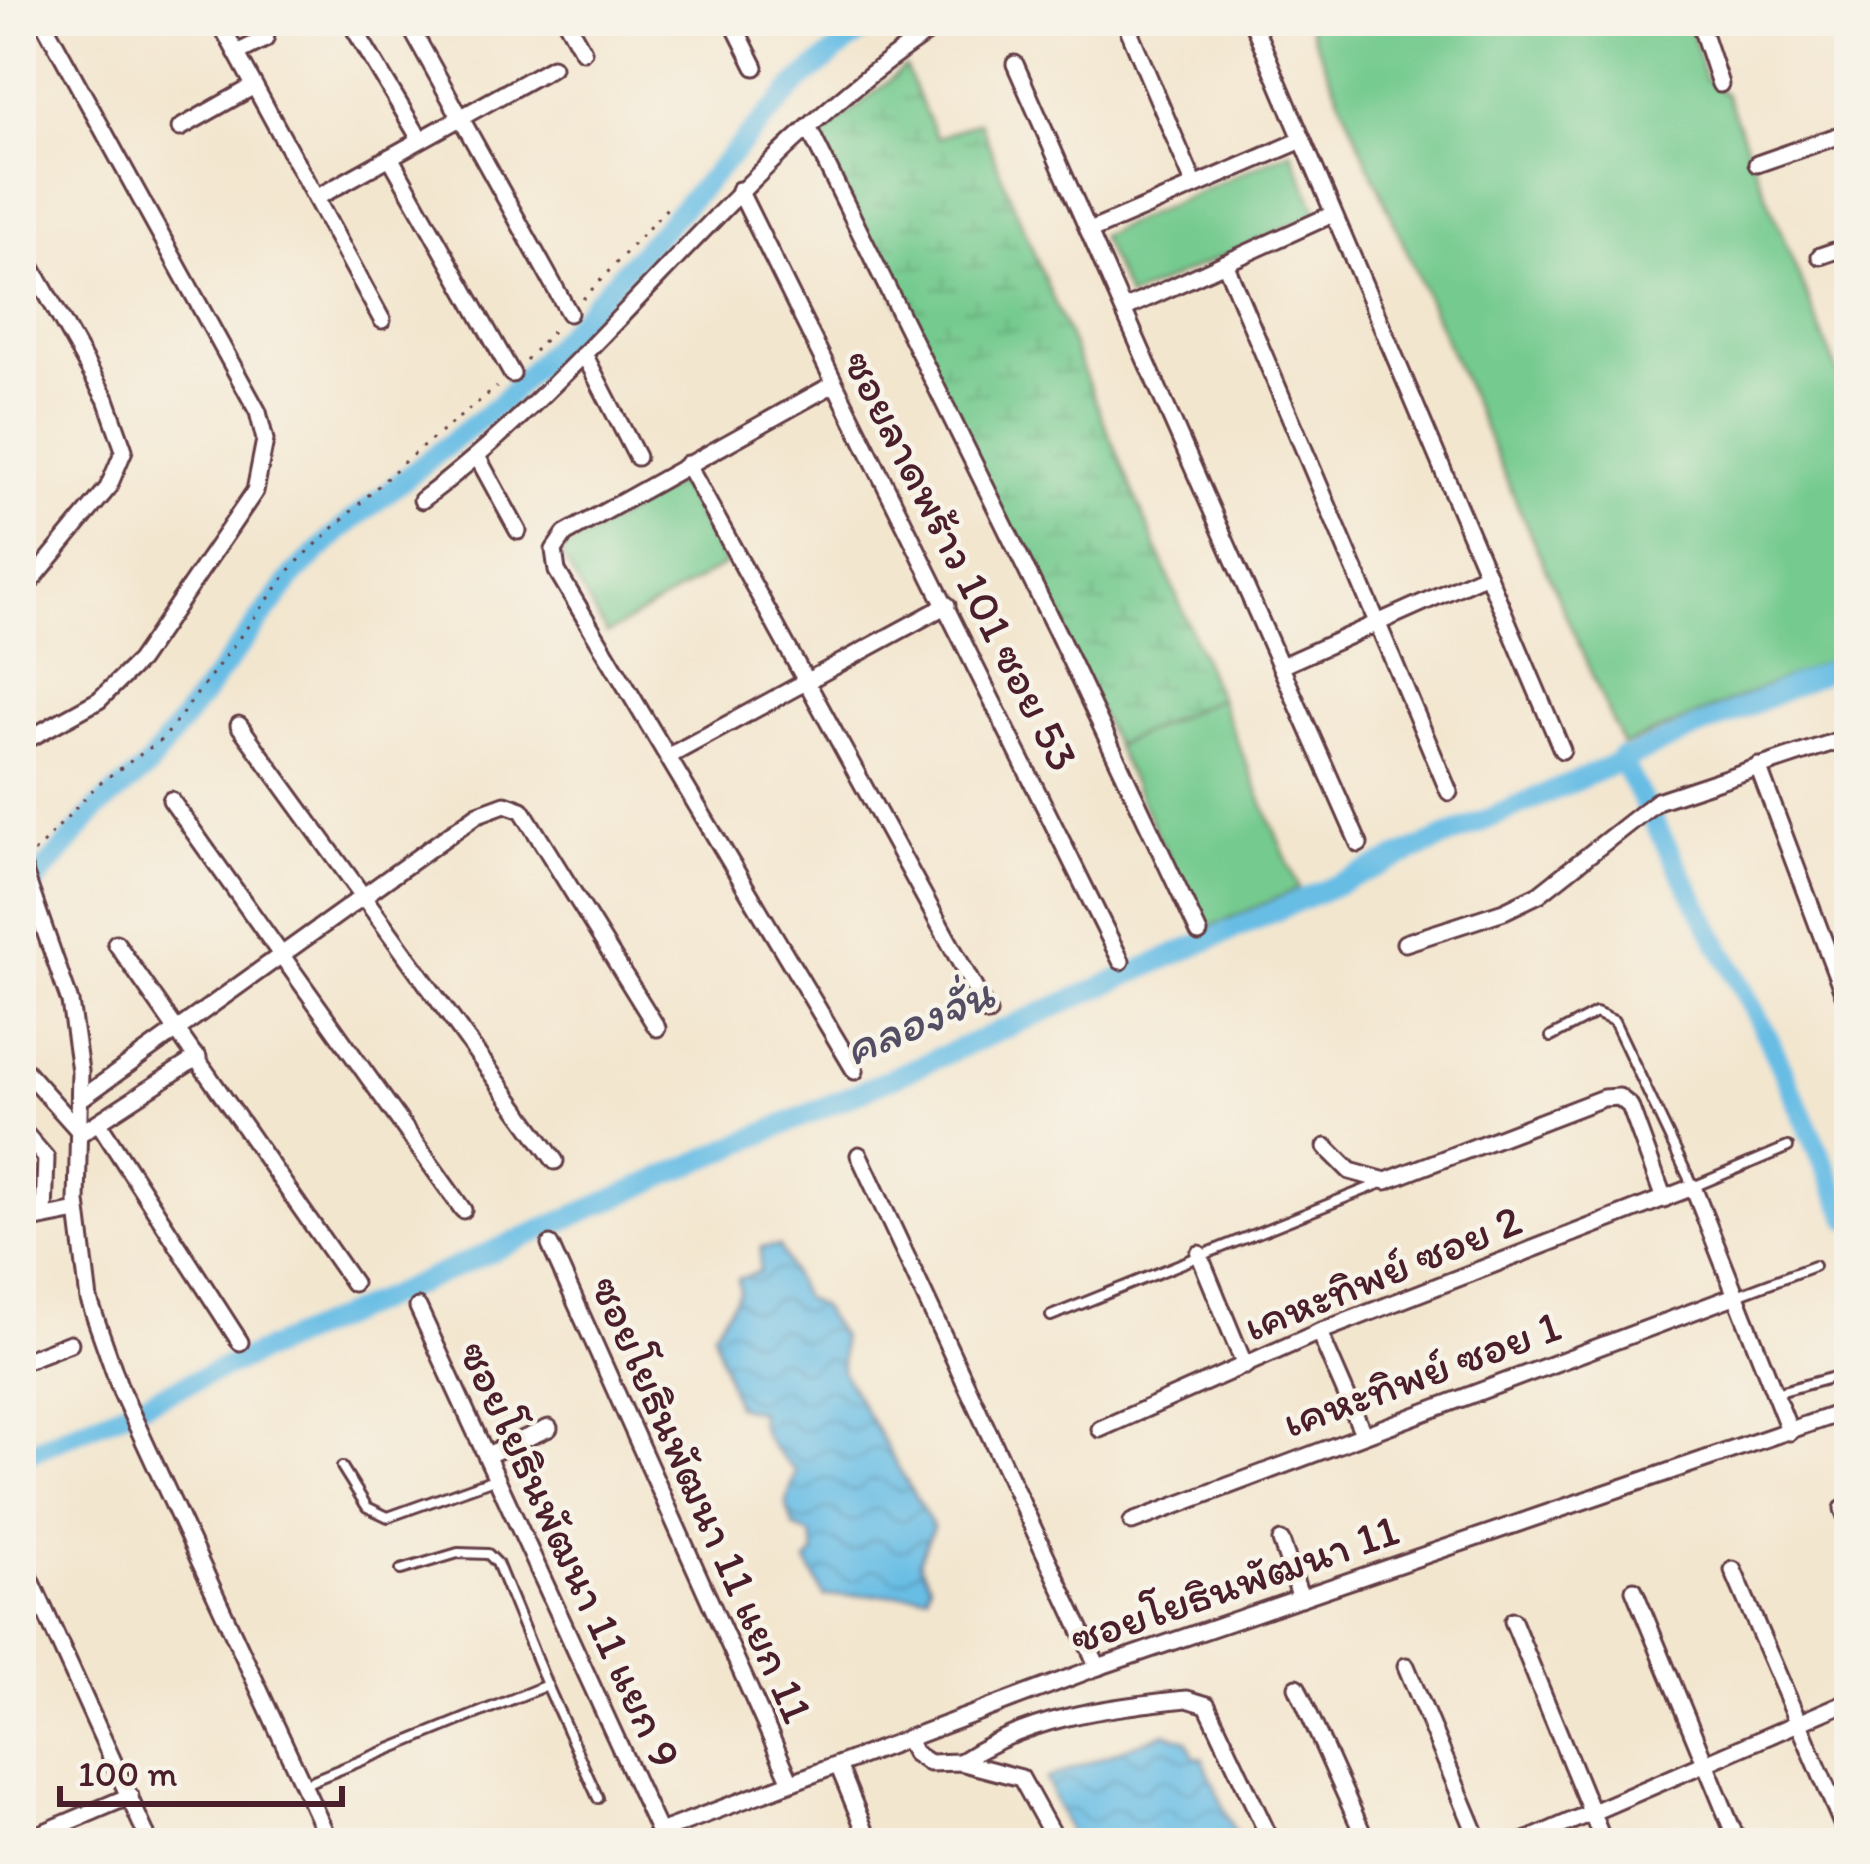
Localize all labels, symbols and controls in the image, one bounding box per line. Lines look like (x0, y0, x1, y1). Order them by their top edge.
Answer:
street label: ซอยลาดพร้าว 101 ซอย 53 (832, 341, 1092, 779)
water label: คลองจั่น (835, 962, 1003, 1077)
street label: เคหะทิพย์ ซอย 2 (1235, 1192, 1529, 1352)
street label: ซอยโยธินพัฒนา 11 แยก 11 (580, 1267, 826, 1731)
street label: เคหะทิพย์ ซอย 1 (1275, 1298, 1567, 1448)
street label: ซอยโยธินพัฒนา 11 แยก 9 (448, 1332, 694, 1776)
street label: ซอยโยธินพัฒนา 11 (1063, 1502, 1405, 1664)
scale bar (60, 1732, 342, 1806)
text: 100 m (78, 1752, 177, 1795)

